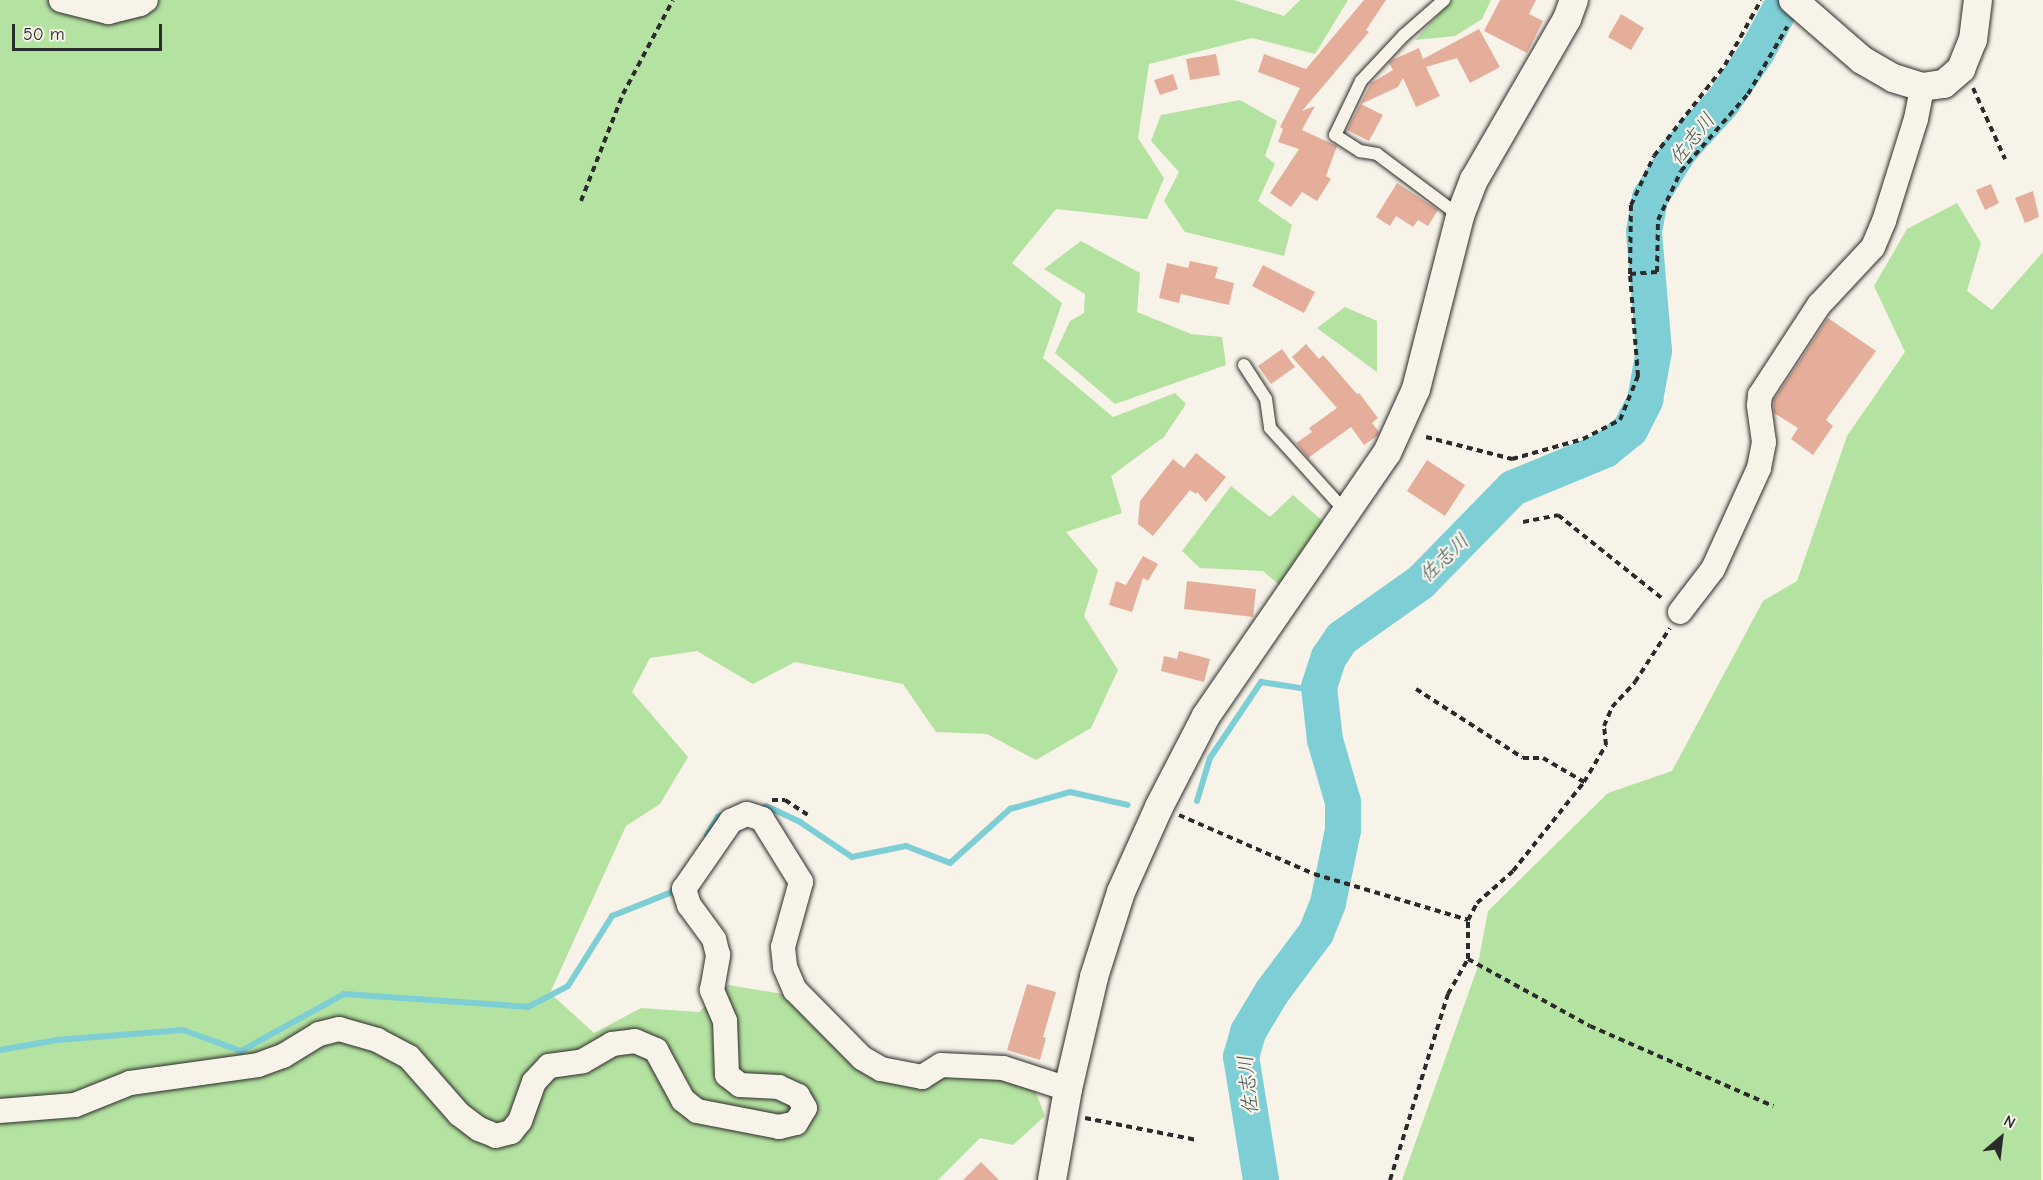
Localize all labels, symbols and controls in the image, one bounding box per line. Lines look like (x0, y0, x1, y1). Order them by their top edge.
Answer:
scale bar (15, 12, 165, 50)
text: 50 m (23, 24, 65, 45)
water label: 佐志川 (1664, 108, 1720, 170)
water label: 佐志川 (1414, 529, 1474, 587)
water label: 佐志川 (1233, 1054, 1263, 1116)
north arrow (1971, 1108, 2031, 1168)
text: N (2001, 1112, 2018, 1133)

